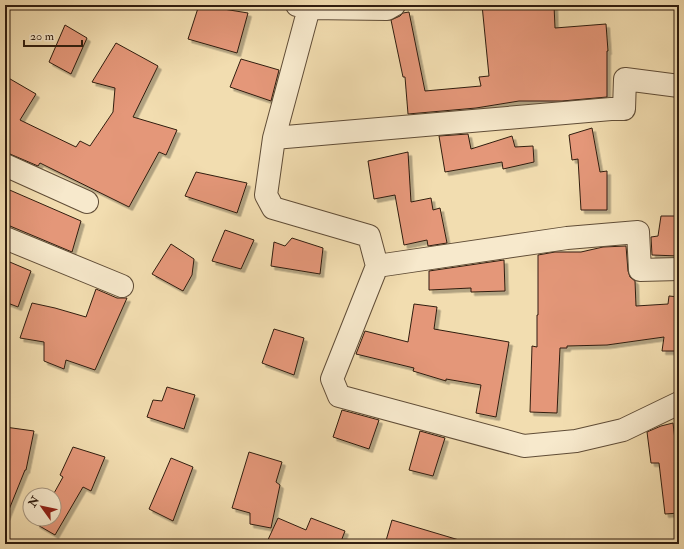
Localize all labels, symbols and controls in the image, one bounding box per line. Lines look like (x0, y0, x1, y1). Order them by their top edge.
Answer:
scale bar (24, 22, 82, 48)
text: 20 m (30, 29, 55, 44)
north arrow (22, 487, 62, 527)
text: N (25, 493, 43, 510)

